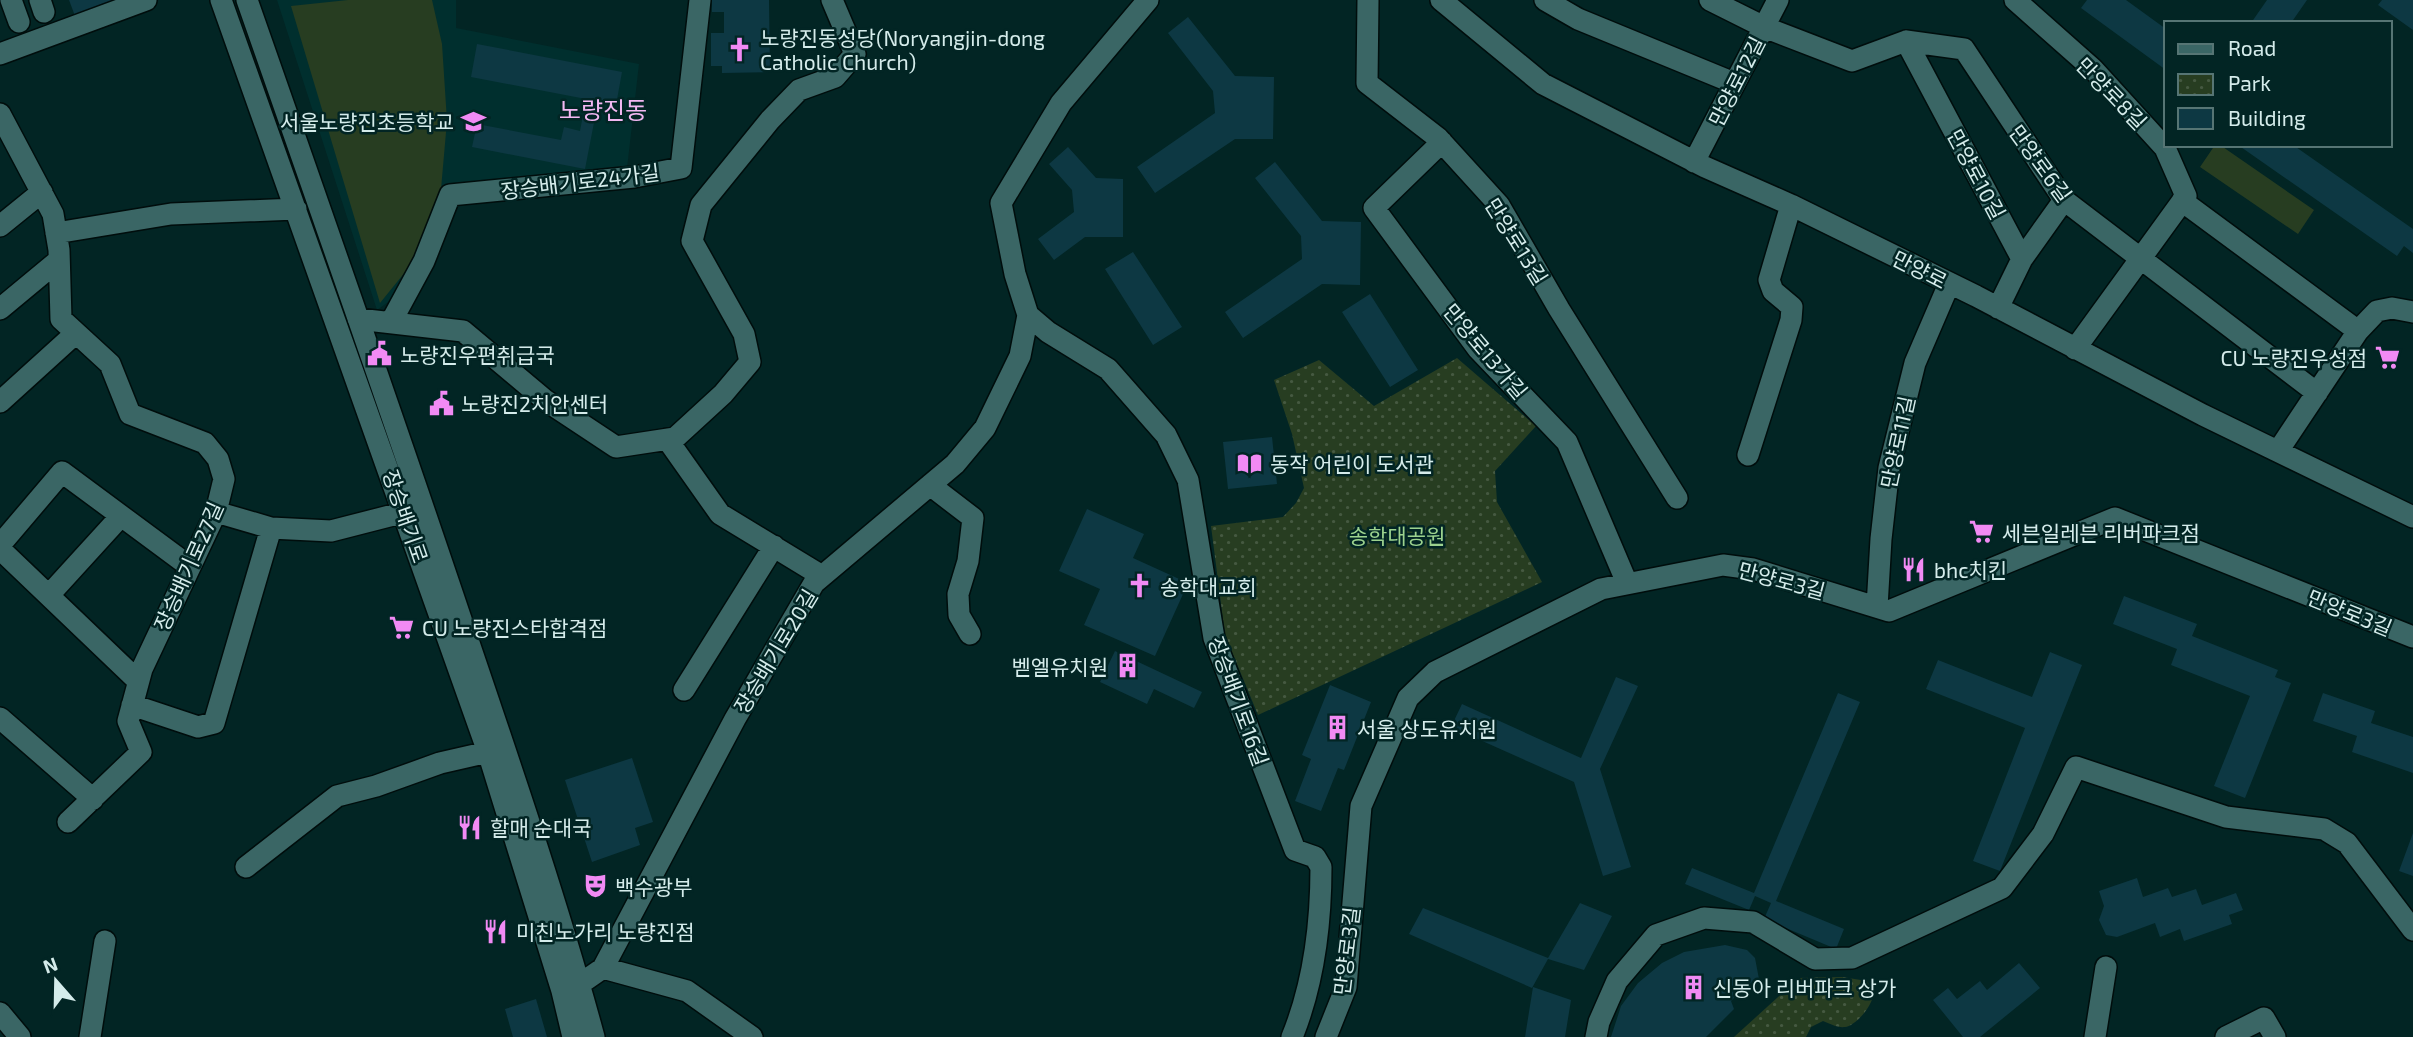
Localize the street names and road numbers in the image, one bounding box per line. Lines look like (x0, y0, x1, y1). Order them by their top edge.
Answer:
street label: 만양로12길 (1703, 32, 1769, 130)
street label: 만양로8길 (2072, 52, 2152, 134)
street label: 만양로6길 (2005, 120, 2077, 206)
street label: 만양로10길 (1943, 125, 2011, 223)
street label: 장승배기로24가길 (499, 159, 661, 203)
street label: 만양로13길 (1481, 193, 1553, 289)
street label: 만양로 (1888, 245, 1952, 293)
street label: 만양로13가길 (1439, 298, 1533, 404)
street label: 만양로11길 (1875, 393, 1919, 491)
street label: 장승배기로 (378, 466, 434, 566)
street label: 장승배기로27길 (148, 498, 228, 634)
street label: 만양로3길 (1736, 556, 1828, 604)
street label: 장승배기로20길 (728, 584, 822, 718)
street label: 만양로3길 (2304, 584, 2396, 640)
street label: 장승배기로16길 (1204, 633, 1274, 769)
street label: 만양로3길 (1328, 905, 1364, 997)

